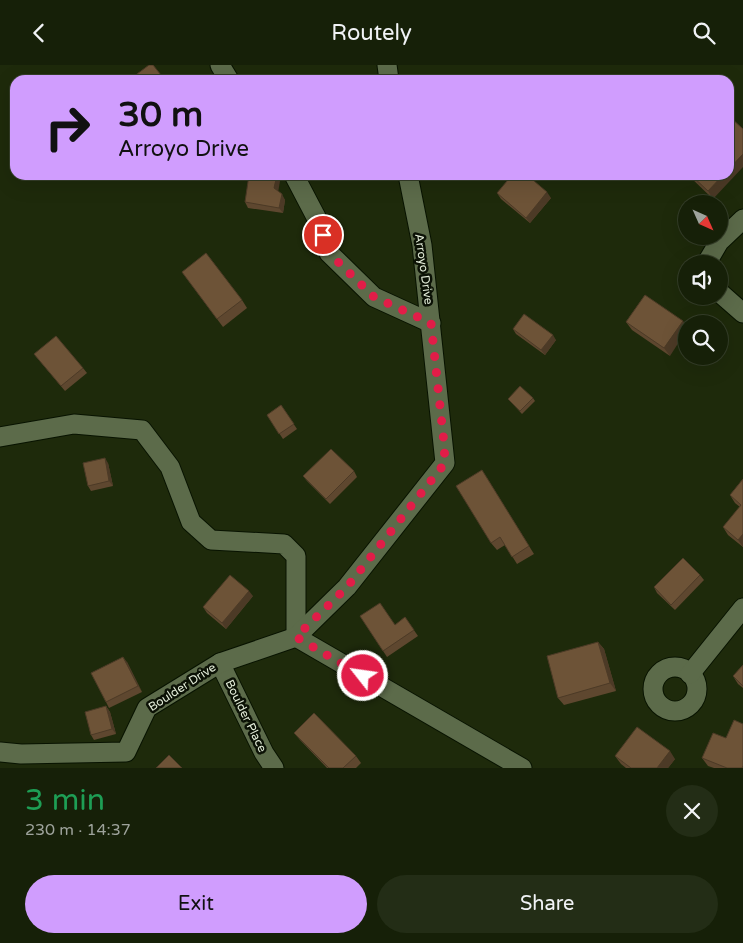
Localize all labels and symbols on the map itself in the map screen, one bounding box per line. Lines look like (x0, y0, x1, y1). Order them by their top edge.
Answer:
north arrow (678, 195, 728, 245)
pin (302, 214, 344, 256)
street label: Arroyo Drive (412, 233, 436, 306)
position arrow (336, 649, 388, 701)
street label: Boulder Drive (146, 660, 218, 714)
street label: Boulder Place (222, 678, 270, 755)

